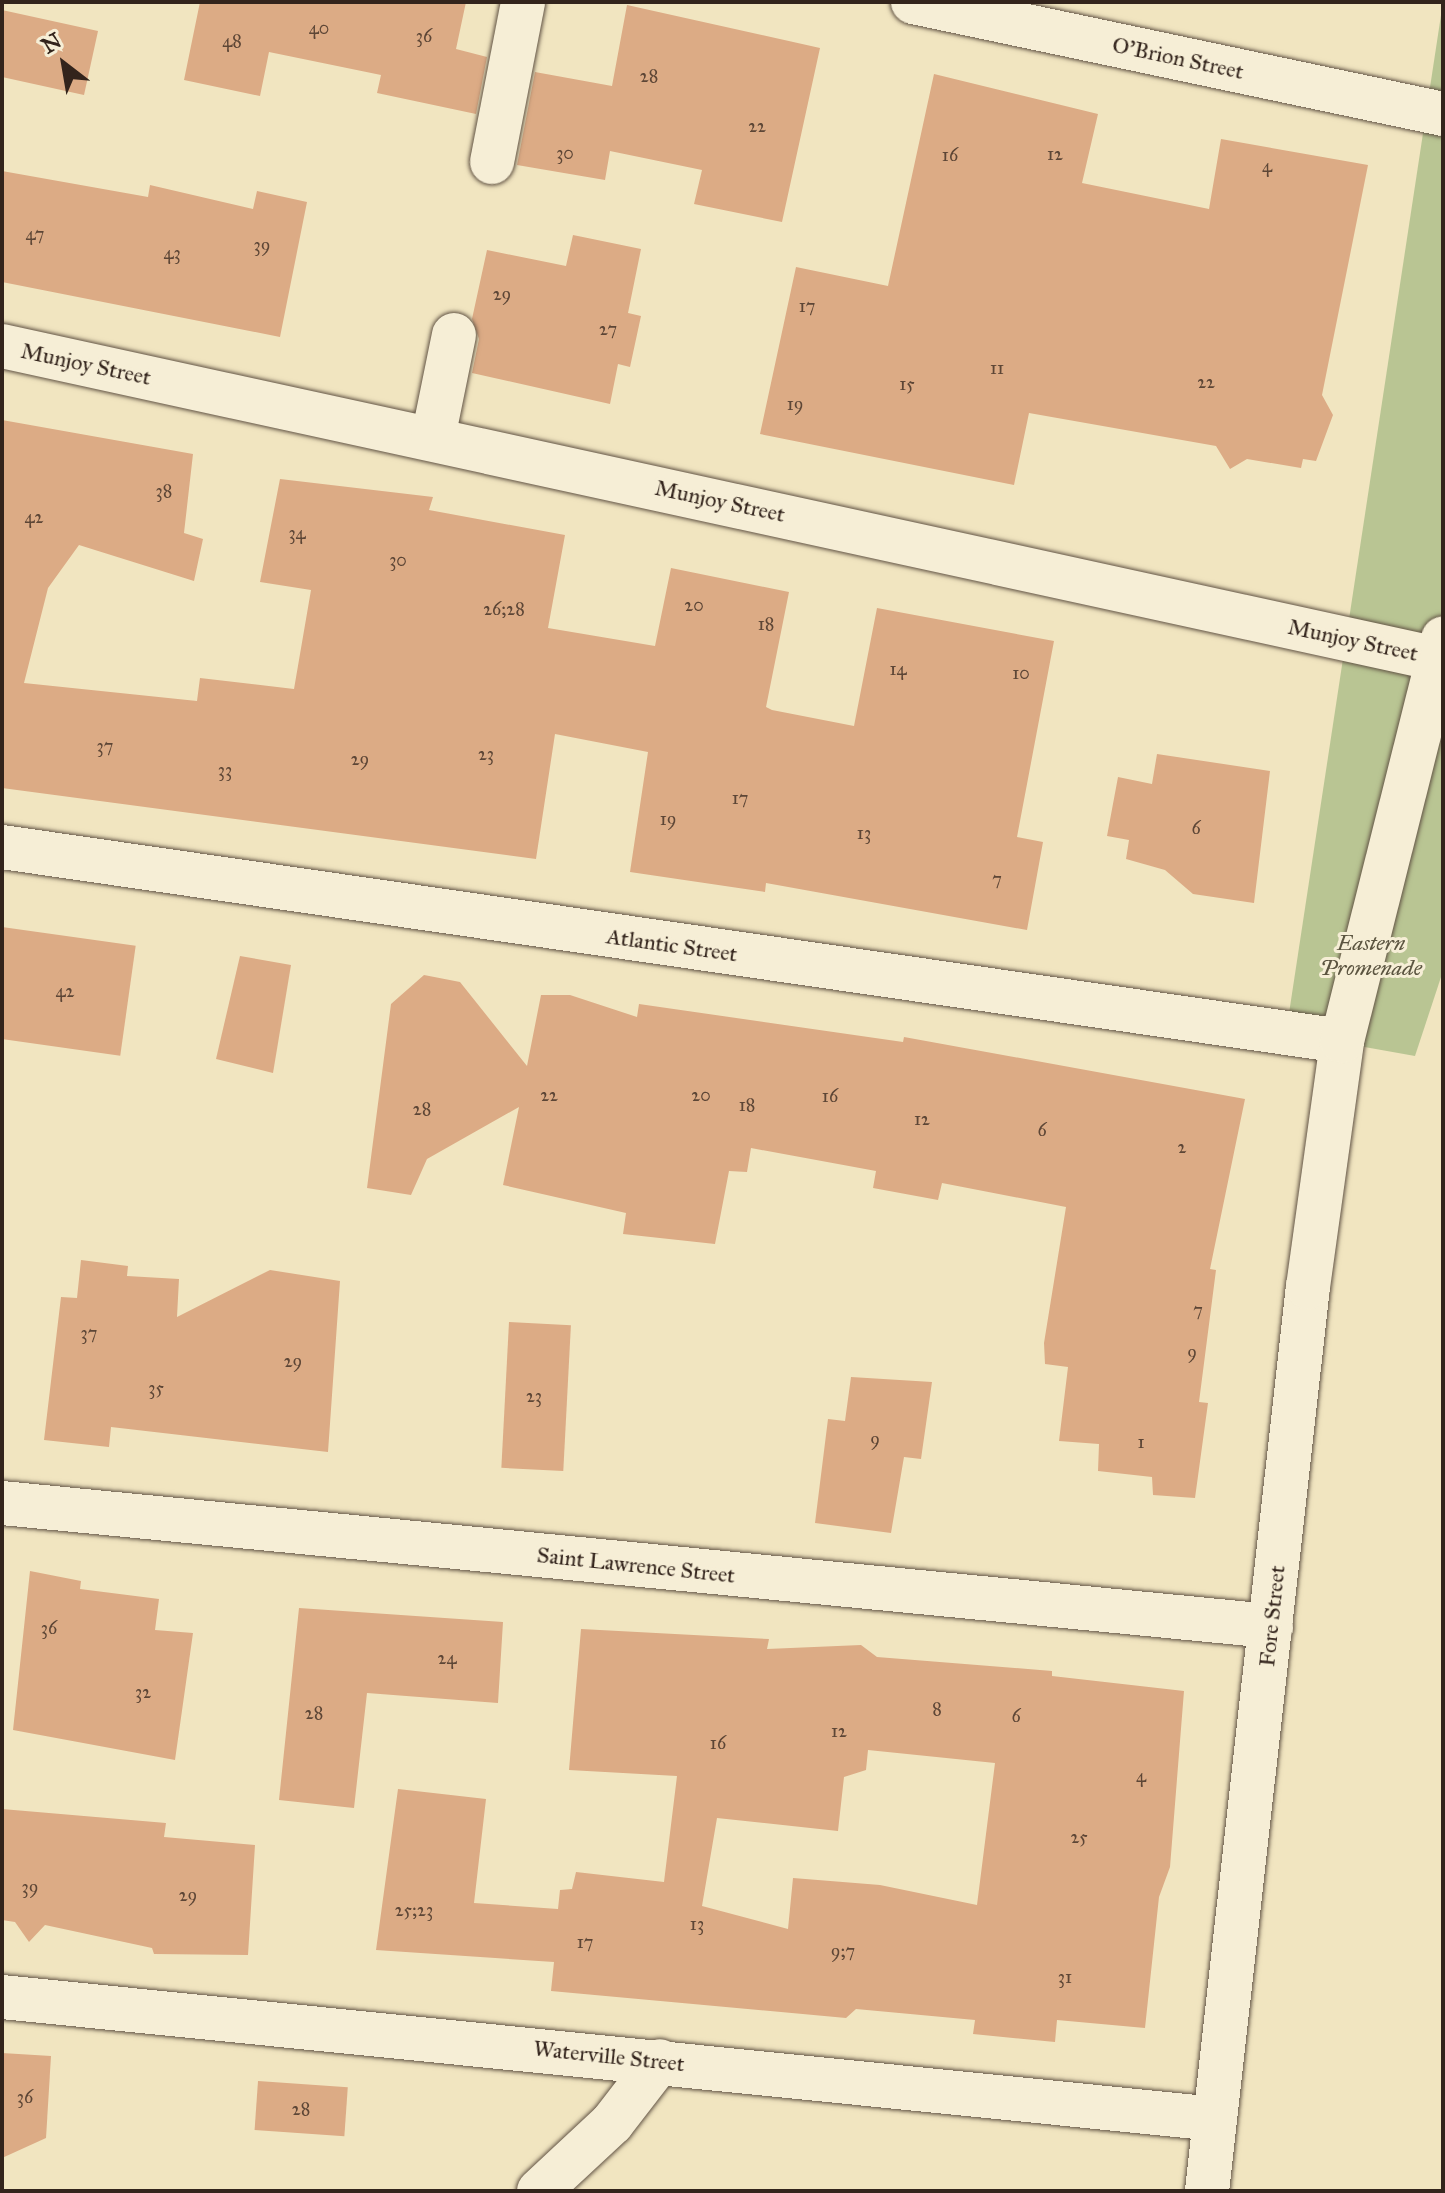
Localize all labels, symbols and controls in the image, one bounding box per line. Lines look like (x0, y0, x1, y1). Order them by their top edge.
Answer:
house number: 40 (309, 17, 329, 39)
north arrow (24, 24, 104, 104)
house number: 36 (416, 25, 432, 47)
text: N (36, 27, 66, 59)
house number: 48 (222, 30, 242, 52)
street label: O'Brion Street (1110, 31, 1246, 85)
house number: 28 (640, 65, 658, 87)
house number: 22 (748, 115, 766, 137)
house number: 30 (556, 142, 574, 164)
house number: 12 (1047, 143, 1063, 165)
house number: 16 (942, 144, 958, 166)
house number: 4 (1262, 155, 1272, 177)
house number: 47 (26, 223, 44, 245)
house number: 39 (254, 234, 270, 256)
house number: 43 (163, 242, 181, 264)
house number: 29 (493, 283, 511, 305)
house number: 17 (799, 295, 815, 317)
house number: 27 (599, 318, 617, 340)
street label: Munjoy Street (19, 337, 153, 391)
house number: 11 (990, 357, 1004, 379)
house number: 22 (1197, 371, 1215, 393)
house number: 15 (899, 373, 915, 395)
house number: 19 (787, 393, 803, 415)
street label: Munjoy Street (653, 474, 787, 528)
house number: 38 (156, 480, 172, 502)
house number: 42 (25, 506, 43, 528)
house number: 34 (288, 522, 306, 544)
house number: 30 (389, 549, 407, 571)
house number: 20 (684, 594, 704, 616)
house number: 26;28 (483, 598, 525, 620)
house number: 18 (758, 613, 774, 635)
street label: Munjoy Street (1286, 613, 1420, 667)
house number: 14 (889, 658, 907, 680)
house number: 10 (1012, 662, 1030, 684)
house number: 37 (97, 735, 113, 757)
house number: 23 (478, 743, 494, 765)
house number: 29 (351, 748, 369, 770)
house number: 33 (218, 759, 232, 781)
house number: 17 (732, 787, 748, 809)
house number: 19 (660, 808, 676, 830)
house number: 6 (1191, 817, 1201, 839)
house number: 13 (857, 822, 871, 844)
house number: 7 (992, 868, 1002, 890)
street label: Atlantic Street (605, 923, 739, 967)
park label: Eastern Promenade (1320, 929, 1422, 980)
house number: 42 (56, 980, 74, 1002)
house number: 22 (540, 1084, 558, 1106)
house number: 20 (691, 1084, 711, 1106)
house number: 16 (822, 1085, 838, 1107)
house number: 18 (739, 1094, 755, 1116)
house number: 28 (413, 1098, 431, 1120)
house number: 12 (914, 1108, 930, 1130)
house number: 6 (1037, 1119, 1047, 1141)
house number: 2 (1178, 1136, 1186, 1158)
house number: 7 (1193, 1299, 1203, 1321)
house number: 37 (81, 1322, 97, 1344)
house number: 9 (1187, 1341, 1197, 1363)
house number: 29 (284, 1350, 302, 1372)
house number: 35 (148, 1377, 164, 1399)
house number: 23 (526, 1385, 542, 1407)
house number: 9 (870, 1428, 880, 1450)
house number: 1 (1137, 1431, 1145, 1453)
street label: Saint Lawrence Street (536, 1541, 736, 1589)
street label: Fore Street (1254, 1564, 1290, 1668)
house number: 36 (41, 1617, 57, 1639)
house number: 24 (438, 1647, 456, 1669)
house number: 32 (135, 1681, 151, 1703)
house number: 8 (932, 1698, 942, 1720)
house number: 28 (305, 1702, 323, 1724)
house number: 6 (1011, 1705, 1021, 1727)
house number: 12 (831, 1720, 847, 1742)
house number: 16 (710, 1732, 726, 1754)
house number: 4 (1136, 1765, 1146, 1787)
house number: 25 (1070, 1826, 1088, 1848)
house number: 39 (22, 1876, 38, 1898)
house number: 29 (179, 1884, 197, 1906)
house number: 25;23 (395, 1899, 433, 1921)
house number: 13 (690, 1913, 704, 1935)
house number: 17 (577, 1931, 593, 1953)
house number: 9;7 (831, 1940, 855, 1962)
house number: 31 (1058, 1966, 1072, 1988)
street label: Waterville Street (532, 2035, 686, 2077)
house number: 36 (17, 2086, 33, 2108)
house number: 28 (292, 2098, 310, 2120)

